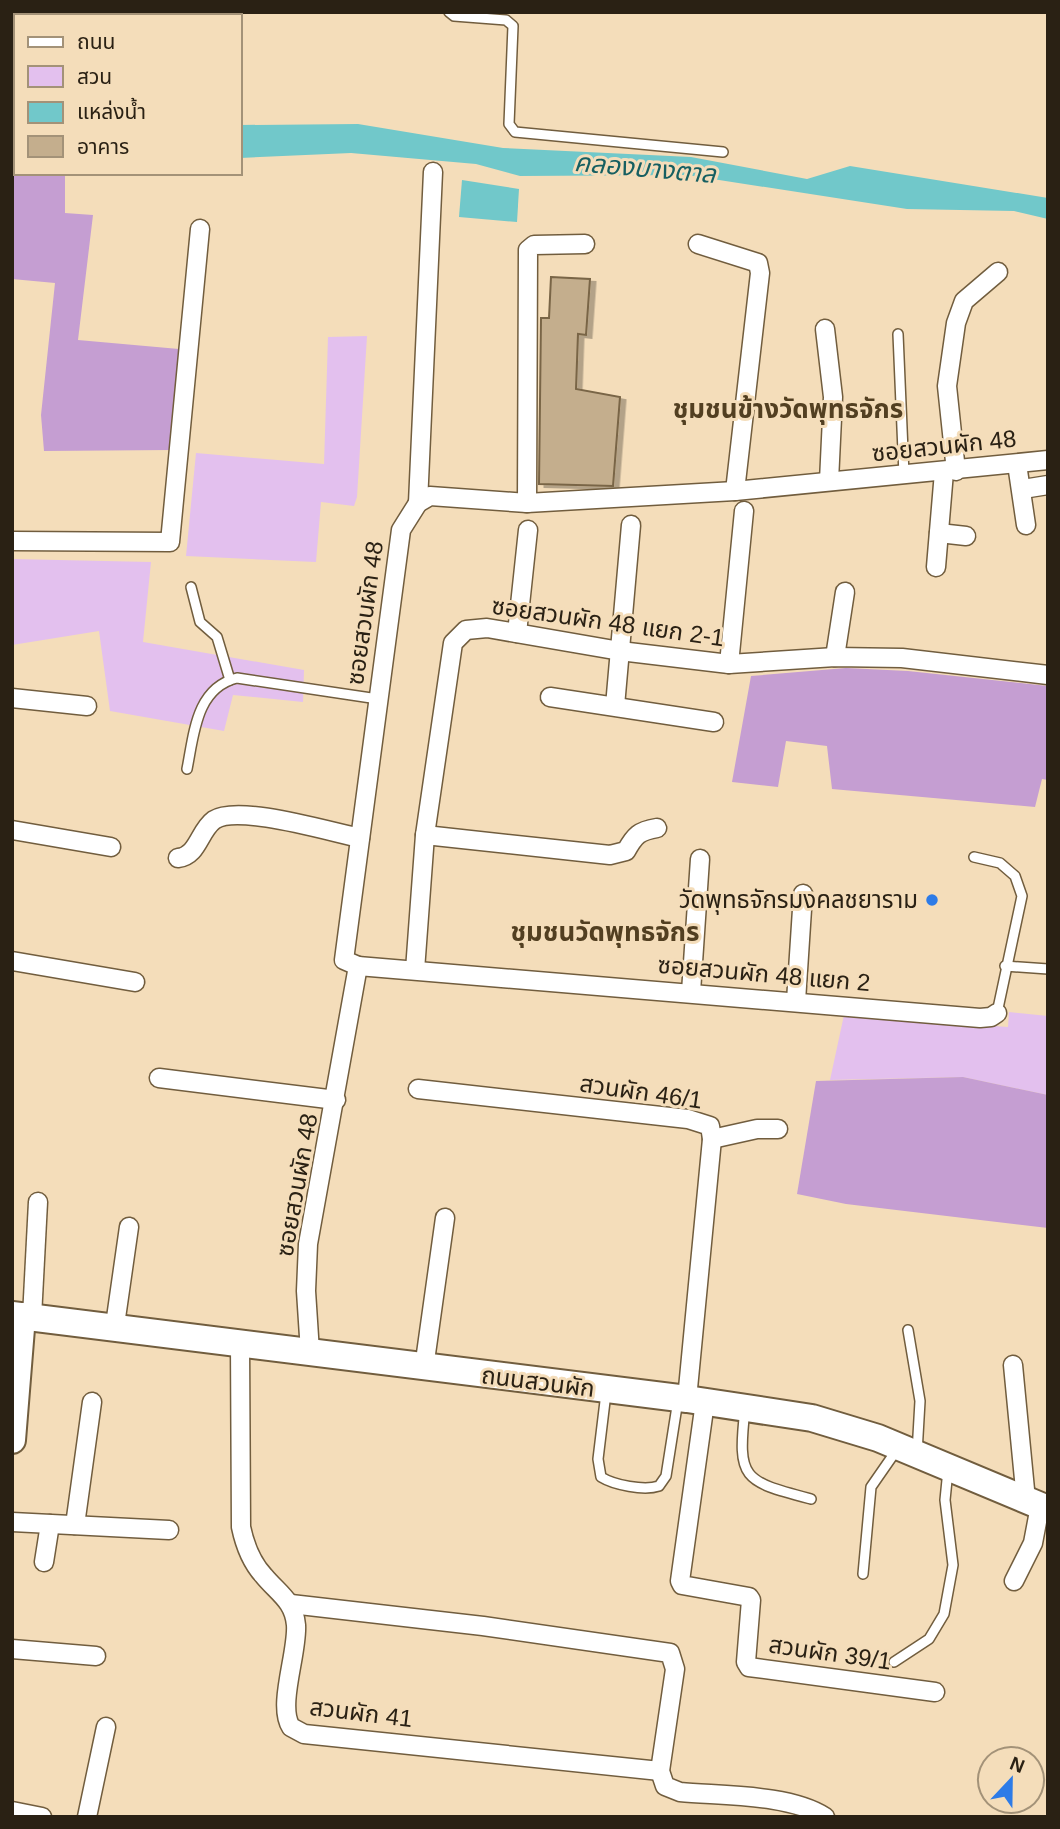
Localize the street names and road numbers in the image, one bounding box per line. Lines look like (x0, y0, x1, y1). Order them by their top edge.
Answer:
street label: ซอยสวนผัก 48 (870, 425, 1017, 467)
street label: ซอยสวนผัก 48 (341, 539, 388, 687)
street label: ซอยสวนผัก 48 แยก 2-1 (490, 592, 726, 651)
street label: ซอยสวนผัก 48 แยก 2 (657, 951, 871, 996)
street label: สวนผัก 46/1 (578, 1070, 704, 1113)
street label: ซอยสวนผัก 48 (271, 1111, 322, 1259)
street label: ถนนสวนผัก (480, 1361, 596, 1402)
street label: สวนผัก 39/1 (767, 1631, 893, 1674)
street label: สวนผัก 41 (308, 1693, 414, 1732)

